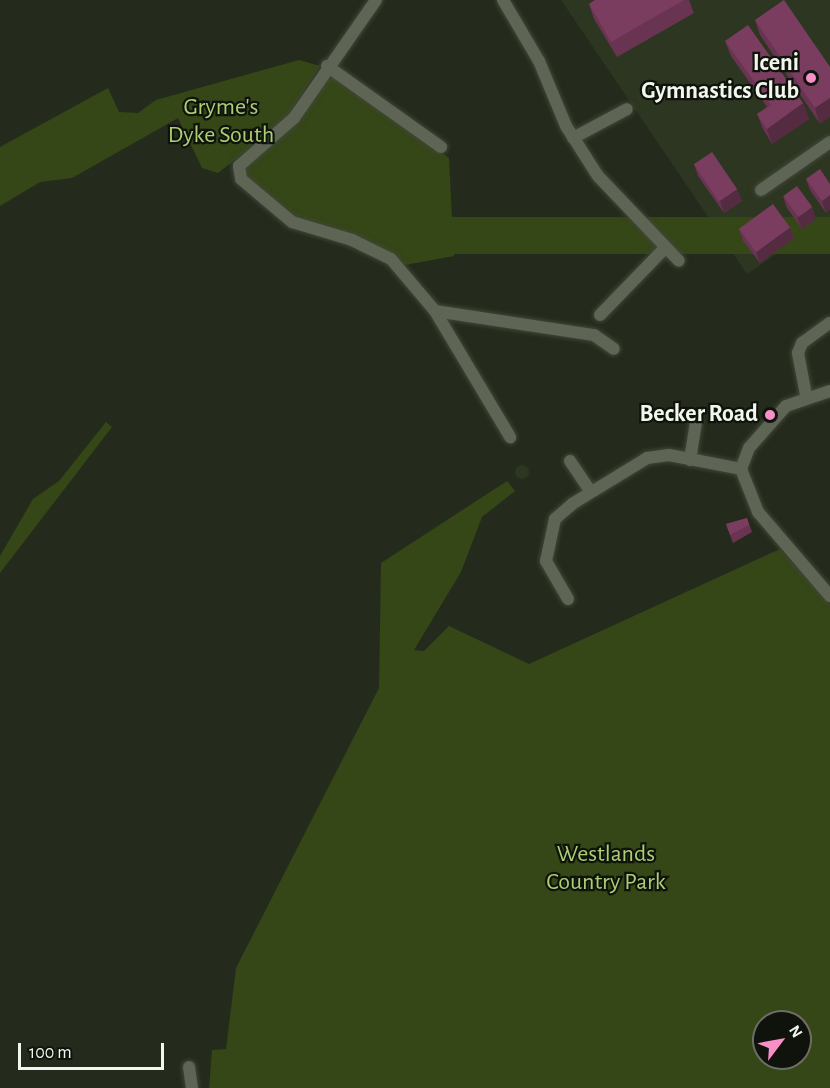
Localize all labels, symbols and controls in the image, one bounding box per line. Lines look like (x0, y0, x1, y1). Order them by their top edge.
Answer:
place label: Iceni Gymnastics Club (641, 50, 799, 106)
marker: Iceni Gymnastics Club (804, 71, 818, 85)
park label: Gryme's Dyke South (168, 94, 274, 150)
place label: Becker Road (640, 401, 758, 429)
marker: Becker Road (763, 408, 777, 422)
park label: Westlands Country Park (546, 841, 666, 897)
north arrow (752, 1010, 812, 1070)
text: N (786, 1023, 805, 1040)
scale bar (21, 1031, 166, 1069)
text: 100 m (29, 1044, 72, 1062)

